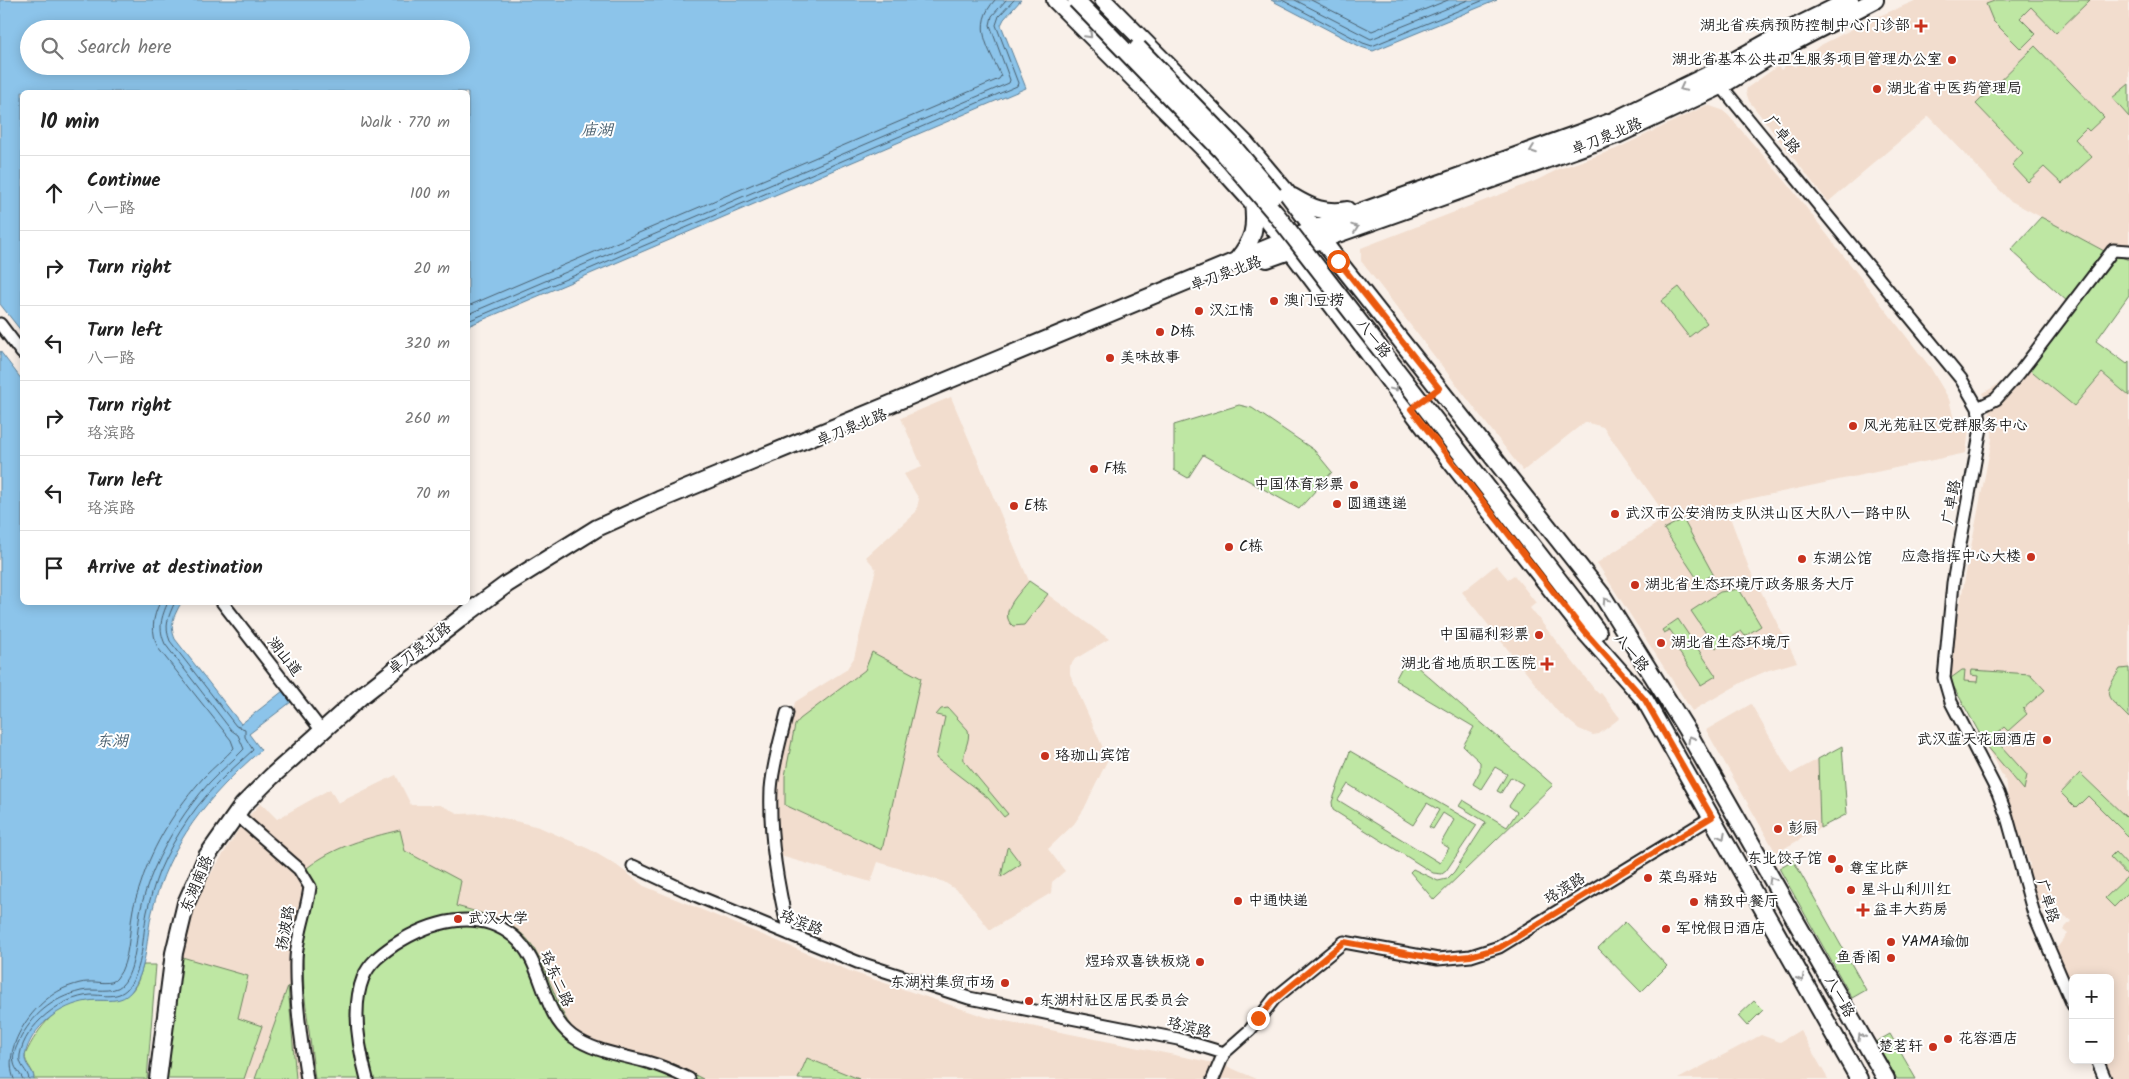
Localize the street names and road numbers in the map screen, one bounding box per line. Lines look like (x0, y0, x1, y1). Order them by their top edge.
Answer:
street label: 广卓路 (1758, 110, 1806, 160)
street label: 卓刀泉北路 (1568, 112, 1646, 162)
street label: 卓刀泉北路 (1187, 250, 1265, 298)
street label: 八一路 (1350, 314, 1396, 364)
street label: 卓刀泉北路 (813, 403, 891, 453)
street label: 广卓路 (1936, 478, 1968, 526)
street label: 卓刀泉北路 (383, 616, 457, 682)
street label: 八一路 (1607, 628, 1655, 678)
street label: 湖山道 (261, 632, 307, 682)
street label: 东湖南路 (174, 852, 220, 916)
street label: 珞滨路 (1540, 867, 1590, 911)
street label: 广卓路 (2029, 876, 2065, 926)
street label: 珞滨路 (776, 903, 826, 943)
street label: 扬波路 (270, 904, 302, 952)
street label: 珞东二路 (533, 947, 579, 1011)
street label: 八一路 (1817, 972, 1861, 1022)
street label: 珞滨路 (1164, 1011, 1214, 1045)

